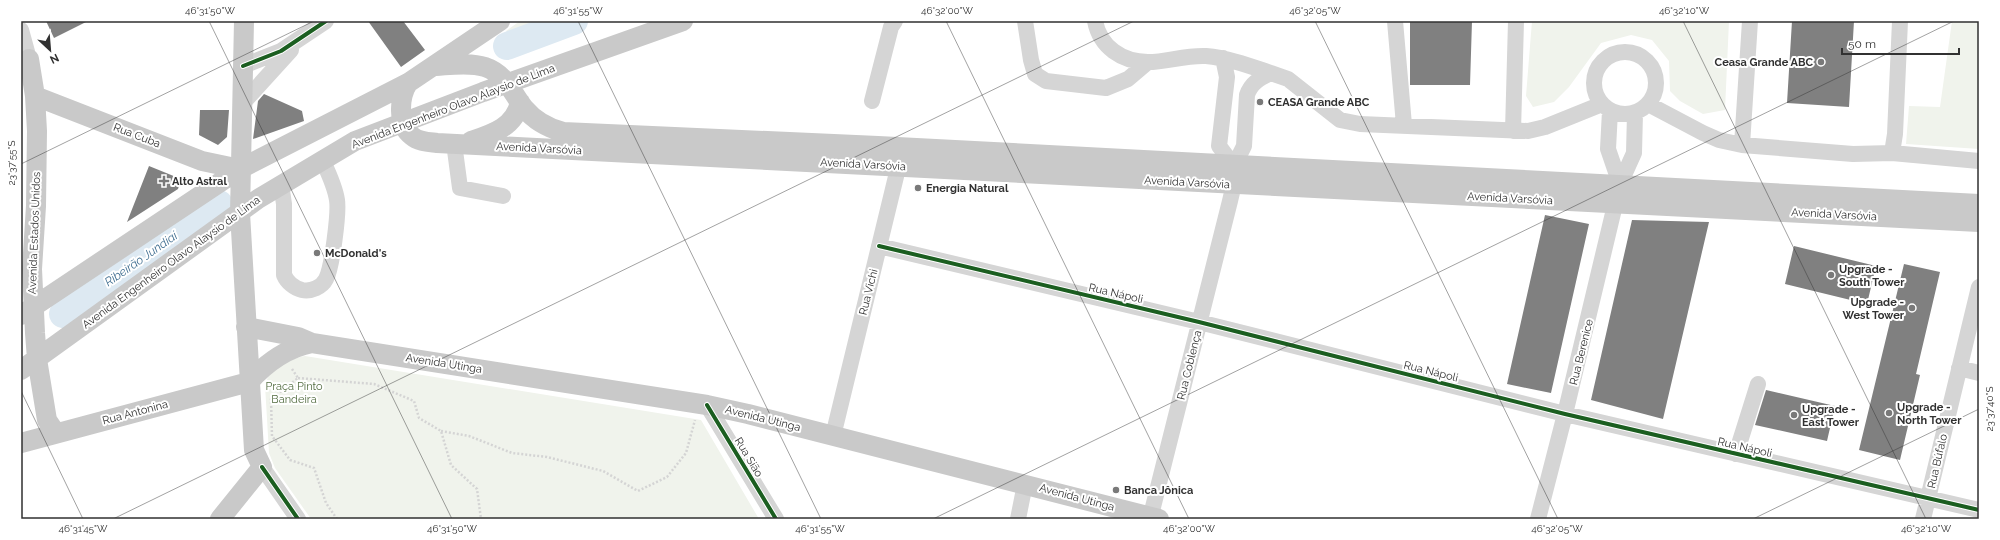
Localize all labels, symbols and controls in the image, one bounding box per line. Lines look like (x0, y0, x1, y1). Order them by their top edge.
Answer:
text: 46°31'50"W (185, 5, 236, 16)
text: 46°31'55"W (553, 5, 603, 16)
text: 46°32'00"W (921, 5, 974, 16)
text: 46°32'05"W (1289, 5, 1341, 16)
text: 46°32'10"W (1659, 5, 1710, 16)
north arrow (30, 30, 70, 70)
scale bar (1842, 30, 1959, 56)
text: 50 m (1848, 37, 1876, 51)
text: N (48, 51, 61, 66)
place label: Ceasa Grande ABC (1715, 56, 1813, 69)
marker: Ceasa Grande ABC (1816, 57, 1826, 67)
street label: Avenida Engenheiro Olavo Alaysio de Lima (350, 62, 557, 151)
place label: CEASA Grande ABC (1268, 96, 1370, 109)
marker: CEASA Grande ABC (1255, 97, 1265, 107)
street label: Rua Cuba (111, 121, 162, 150)
text: 23°37'55"S (6, 140, 17, 186)
street label: Avenida Varsóvia (496, 140, 582, 157)
street label: Avenida Varsóvia (820, 156, 906, 173)
street label: Avenida Estados Unidos (26, 172, 43, 295)
street label: Avenida Varsóvia (1144, 174, 1230, 191)
place label: Alto Astral (172, 175, 227, 188)
marker: Alto Astral (159, 176, 169, 186)
place label: Energia Natural (926, 182, 1009, 195)
marker: Energia Natural (913, 183, 923, 193)
street label: Avenida Varsóvia (1467, 190, 1553, 207)
street label: Avenida Engenheiro Olavo Alaysio de Lima (80, 193, 263, 331)
street label: Avenida Varsóvia (1791, 206, 1877, 223)
water label: Ribeirão Jundiaí (102, 228, 181, 289)
place label: McDonald's (325, 247, 387, 260)
marker: McDonald's (312, 248, 322, 258)
place label: Upgrade - South Tower (1839, 263, 1905, 289)
street label: Rua Vichi (857, 268, 880, 316)
marker: Upgrade - South Tower (1826, 270, 1836, 280)
street label: Rua Nápoli (1087, 281, 1144, 306)
place label: Upgrade - West Tower (1843, 296, 1905, 322)
marker: Upgrade - West Tower (1907, 303, 1917, 313)
street label: Rua Berenice (1567, 317, 1596, 386)
street label: Rua Coblença (1175, 329, 1204, 401)
street label: Avenida Utinga (405, 351, 483, 376)
street label: Rua Nápoli (1402, 358, 1459, 385)
park label: Praça Pinto Bandeira (265, 380, 323, 406)
text: 23°37'40"S (1984, 386, 1995, 432)
street label: Rua Antonina (101, 398, 169, 427)
place label: Upgrade - North Tower (1897, 401, 1962, 427)
street label: Avenida Utinga (724, 403, 802, 434)
place label: Upgrade - East Tower (1802, 403, 1860, 429)
marker: Upgrade - North Tower (1884, 408, 1894, 418)
marker: Upgrade - East Tower (1789, 410, 1799, 420)
street label: Rua Búfalo (1925, 432, 1950, 490)
street label: Rua Sião (732, 435, 766, 480)
street label: Rua Nápoli (1716, 435, 1773, 460)
street label: Avenida Utinga (1038, 481, 1116, 514)
place label: Banca Jônica (1124, 484, 1193, 497)
marker: Banca Jônica (1111, 485, 1121, 495)
text: 46°31'45"W (59, 523, 108, 534)
text: 46°31'50"W (427, 523, 478, 534)
text: 46°31'55"W (795, 523, 845, 534)
text: 46°32'00"W (1163, 523, 1216, 534)
text: 46°32'05"W (1531, 523, 1583, 534)
text: 46°32'10"W (1901, 523, 1952, 534)

